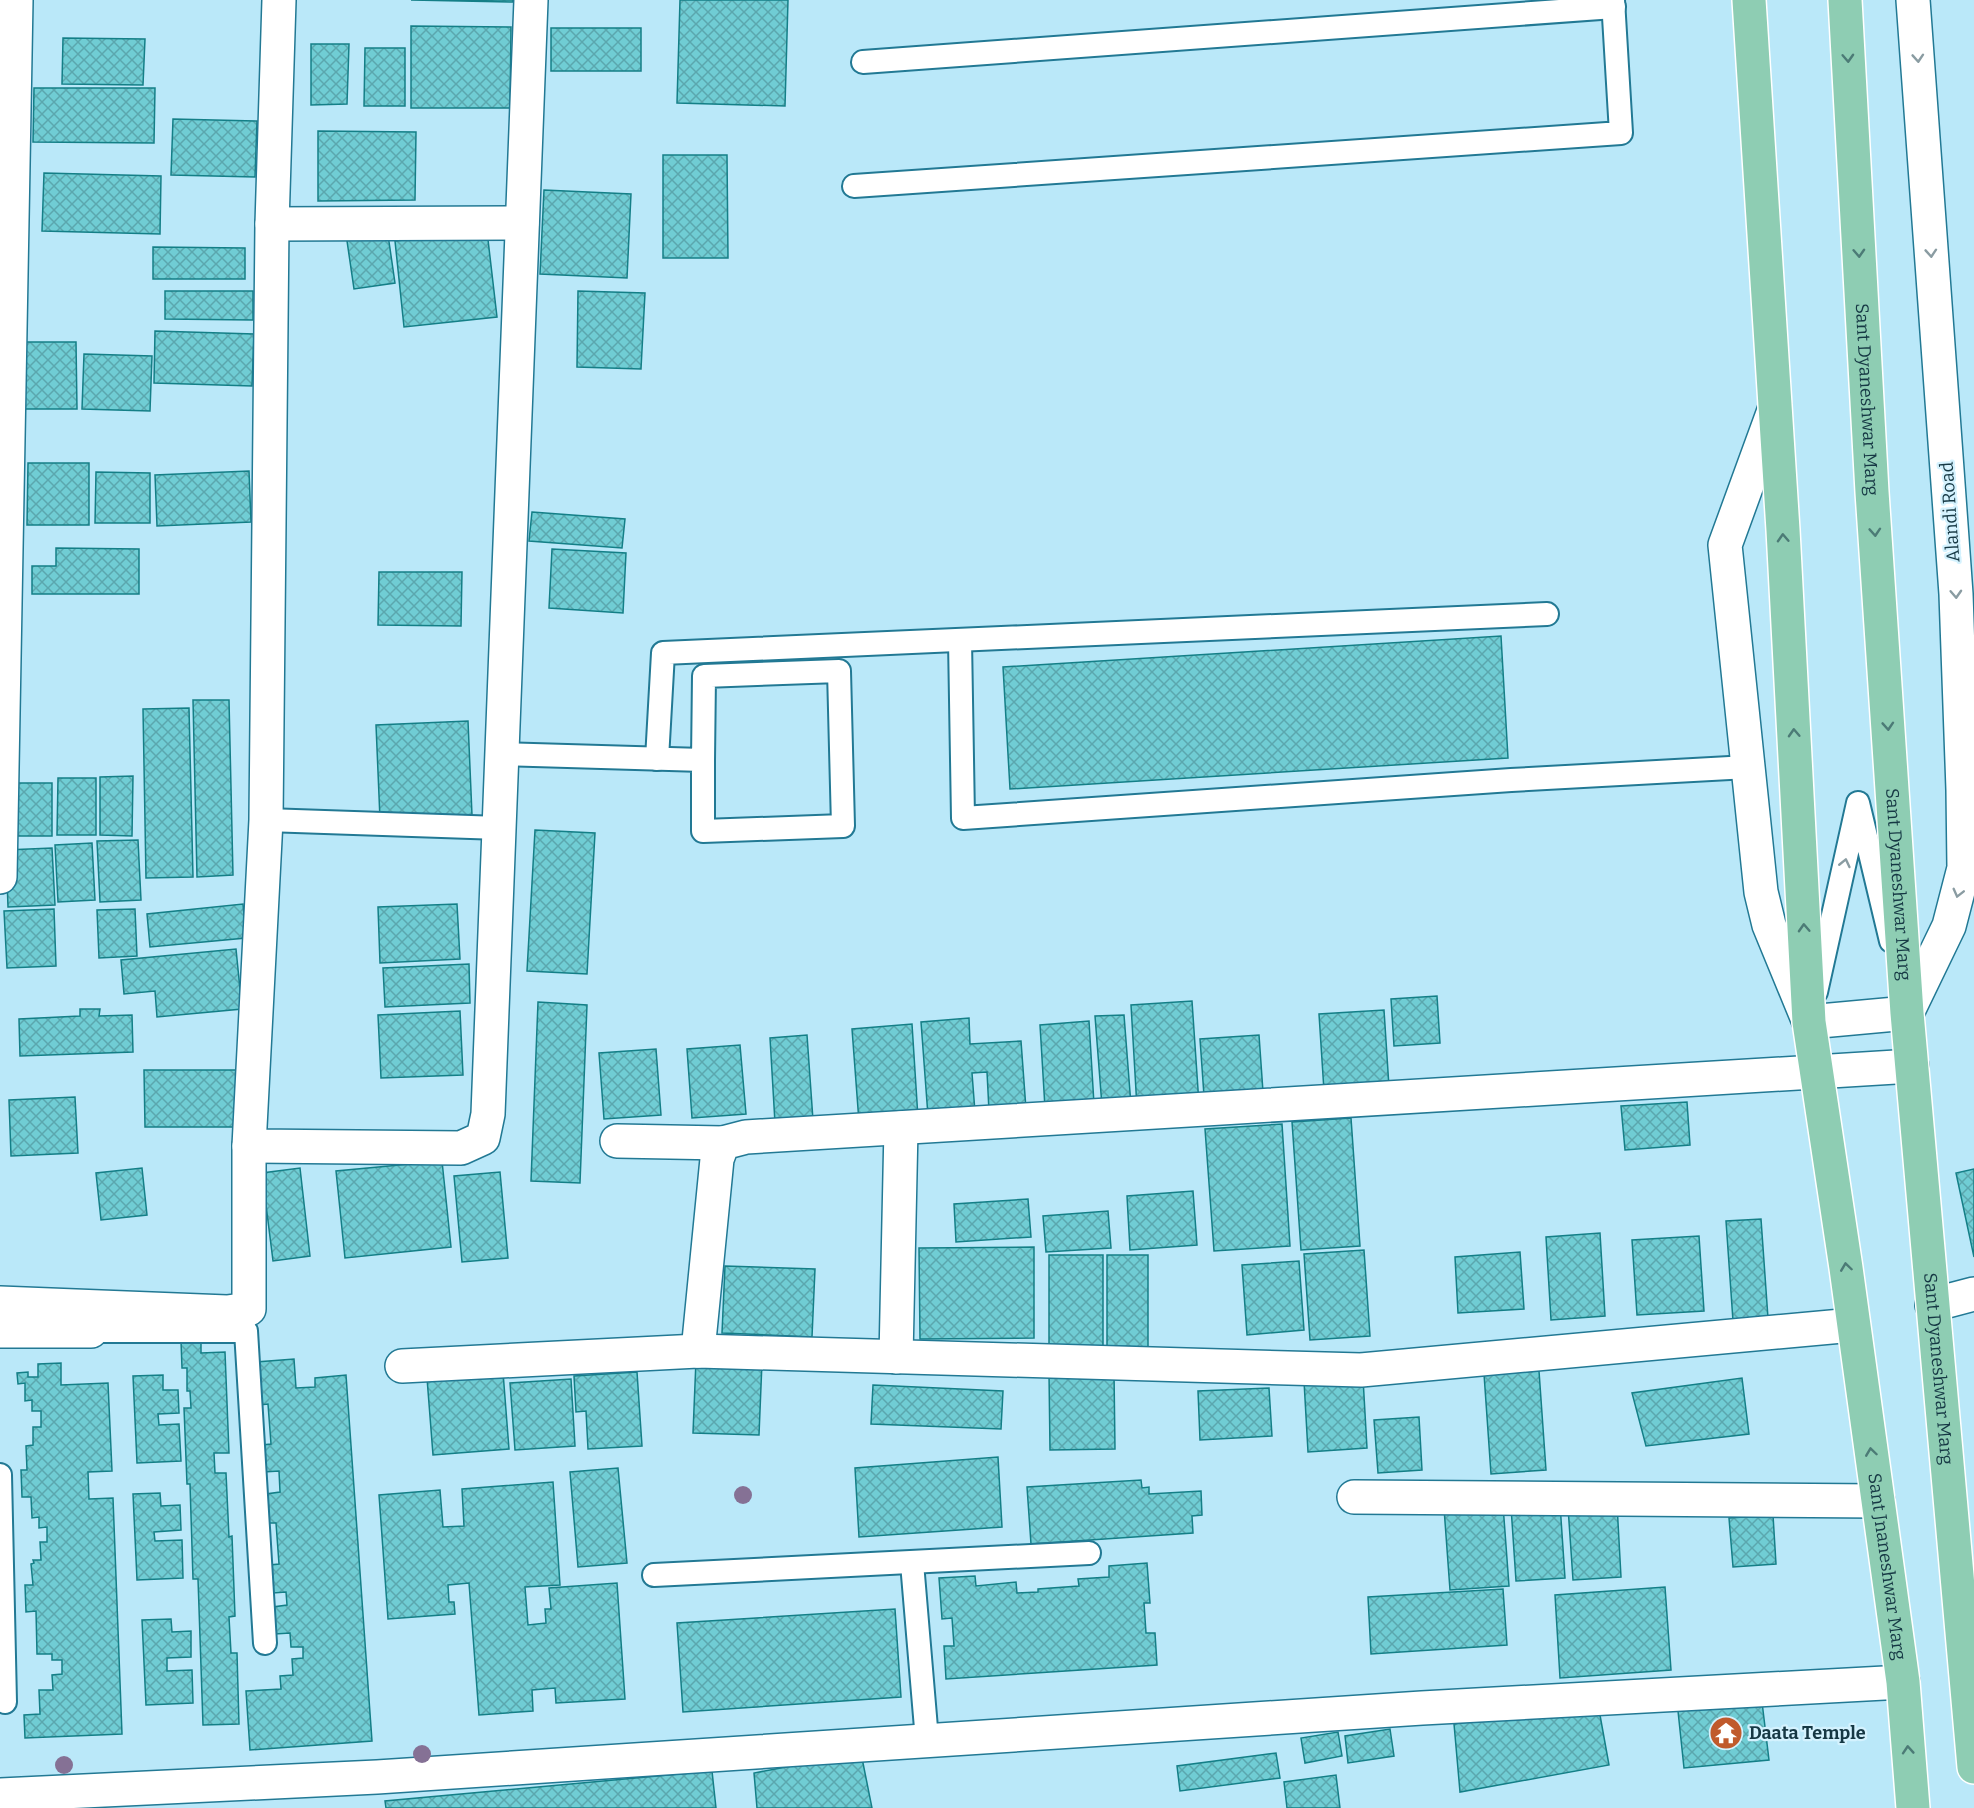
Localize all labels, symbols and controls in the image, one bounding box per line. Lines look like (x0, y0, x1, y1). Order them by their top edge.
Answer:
one-way arrow (1841, 54, 1854, 63)
one-way arrow (1911, 54, 1924, 63)
one-way arrow (1925, 248, 1938, 257)
one-way arrow (1852, 249, 1865, 258)
street label: Sant Dyaneshwar Marg (1851, 302, 1883, 496)
street label: Alandi Road (1935, 461, 1964, 563)
one-way arrow (1868, 527, 1881, 536)
one-way arrow (1777, 534, 1790, 543)
one-way arrow (1949, 590, 1962, 599)
one-way arrow (1881, 722, 1894, 731)
one-way arrow (1787, 728, 1800, 737)
street label: Sant Dyaneshwar Marg (1881, 787, 1916, 981)
one-way arrow (1837, 858, 1850, 868)
one-way arrow (1952, 888, 1965, 898)
one-way arrow (1798, 923, 1811, 932)
one-way arrow (1840, 1262, 1852, 1271)
street label: Sant Dyaneshwar Marg (1919, 1272, 1958, 1466)
one-way arrow (1866, 1447, 1878, 1457)
street label: Sant Jnaneshwar Marg (1863, 1472, 1911, 1661)
temple icon: Daata Temple (1708, 1715, 1744, 1751)
place label: Daata Temple (1749, 1722, 1866, 1744)
one-way arrow (1902, 1745, 1915, 1754)

